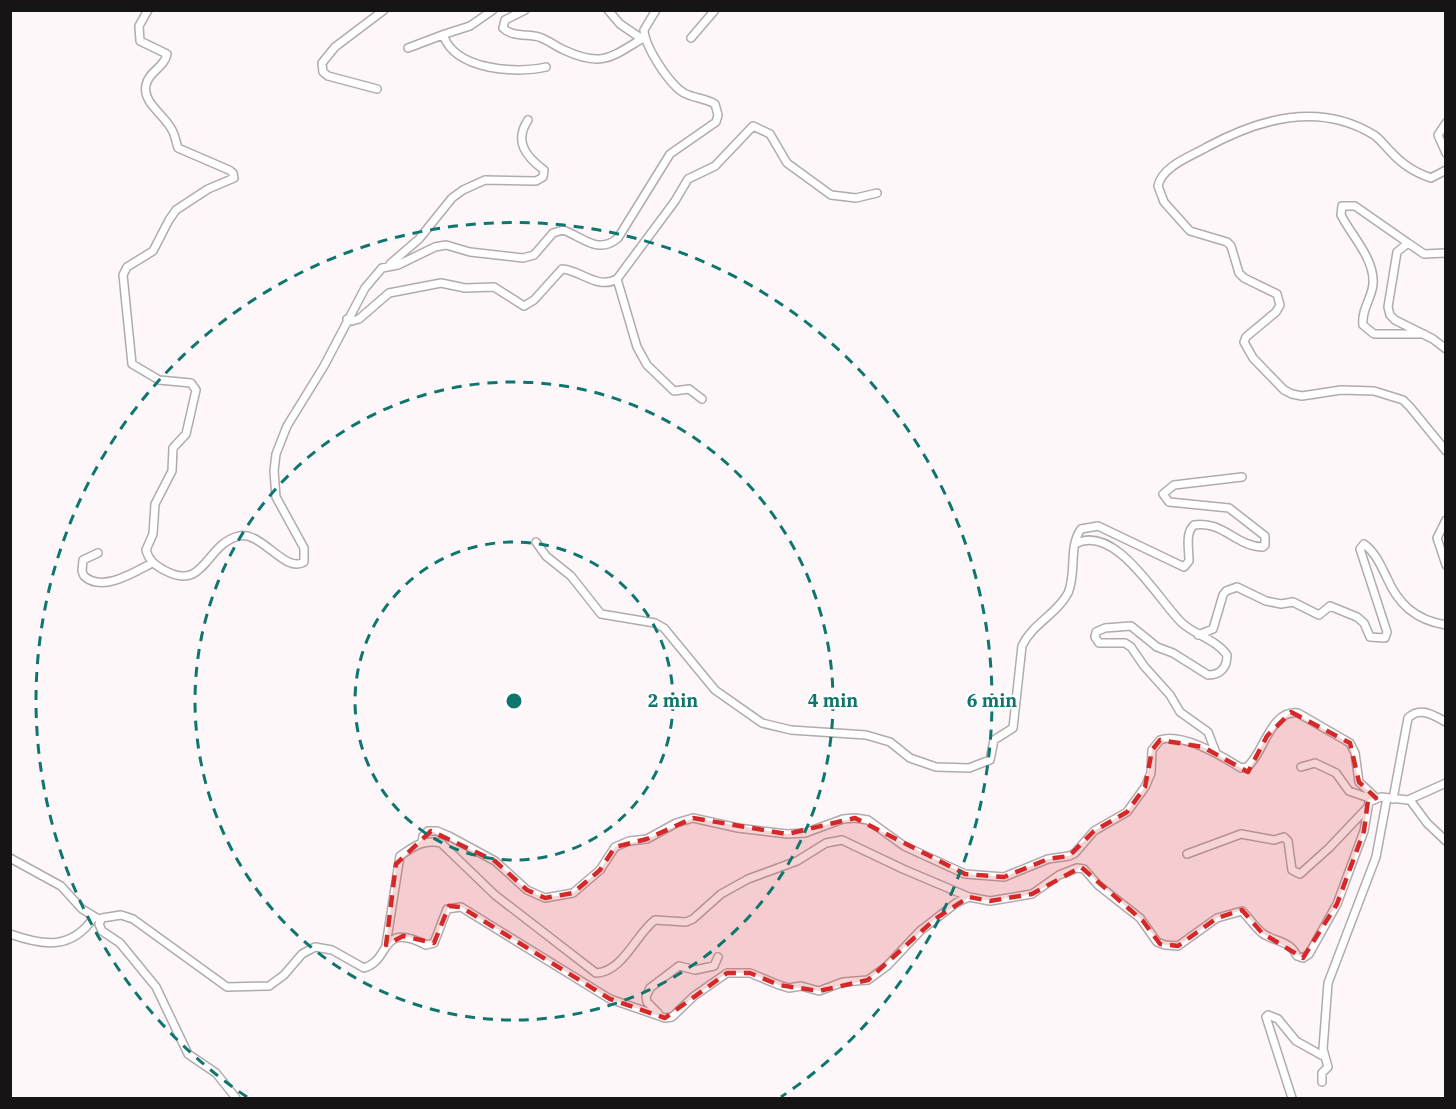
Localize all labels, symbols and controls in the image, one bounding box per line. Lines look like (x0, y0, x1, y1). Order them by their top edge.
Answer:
text: 2 min (648, 689, 698, 712)
text: 4 min (808, 689, 858, 712)
text: 6 min (967, 689, 1017, 712)
centre of rings (504, 691, 524, 711)

